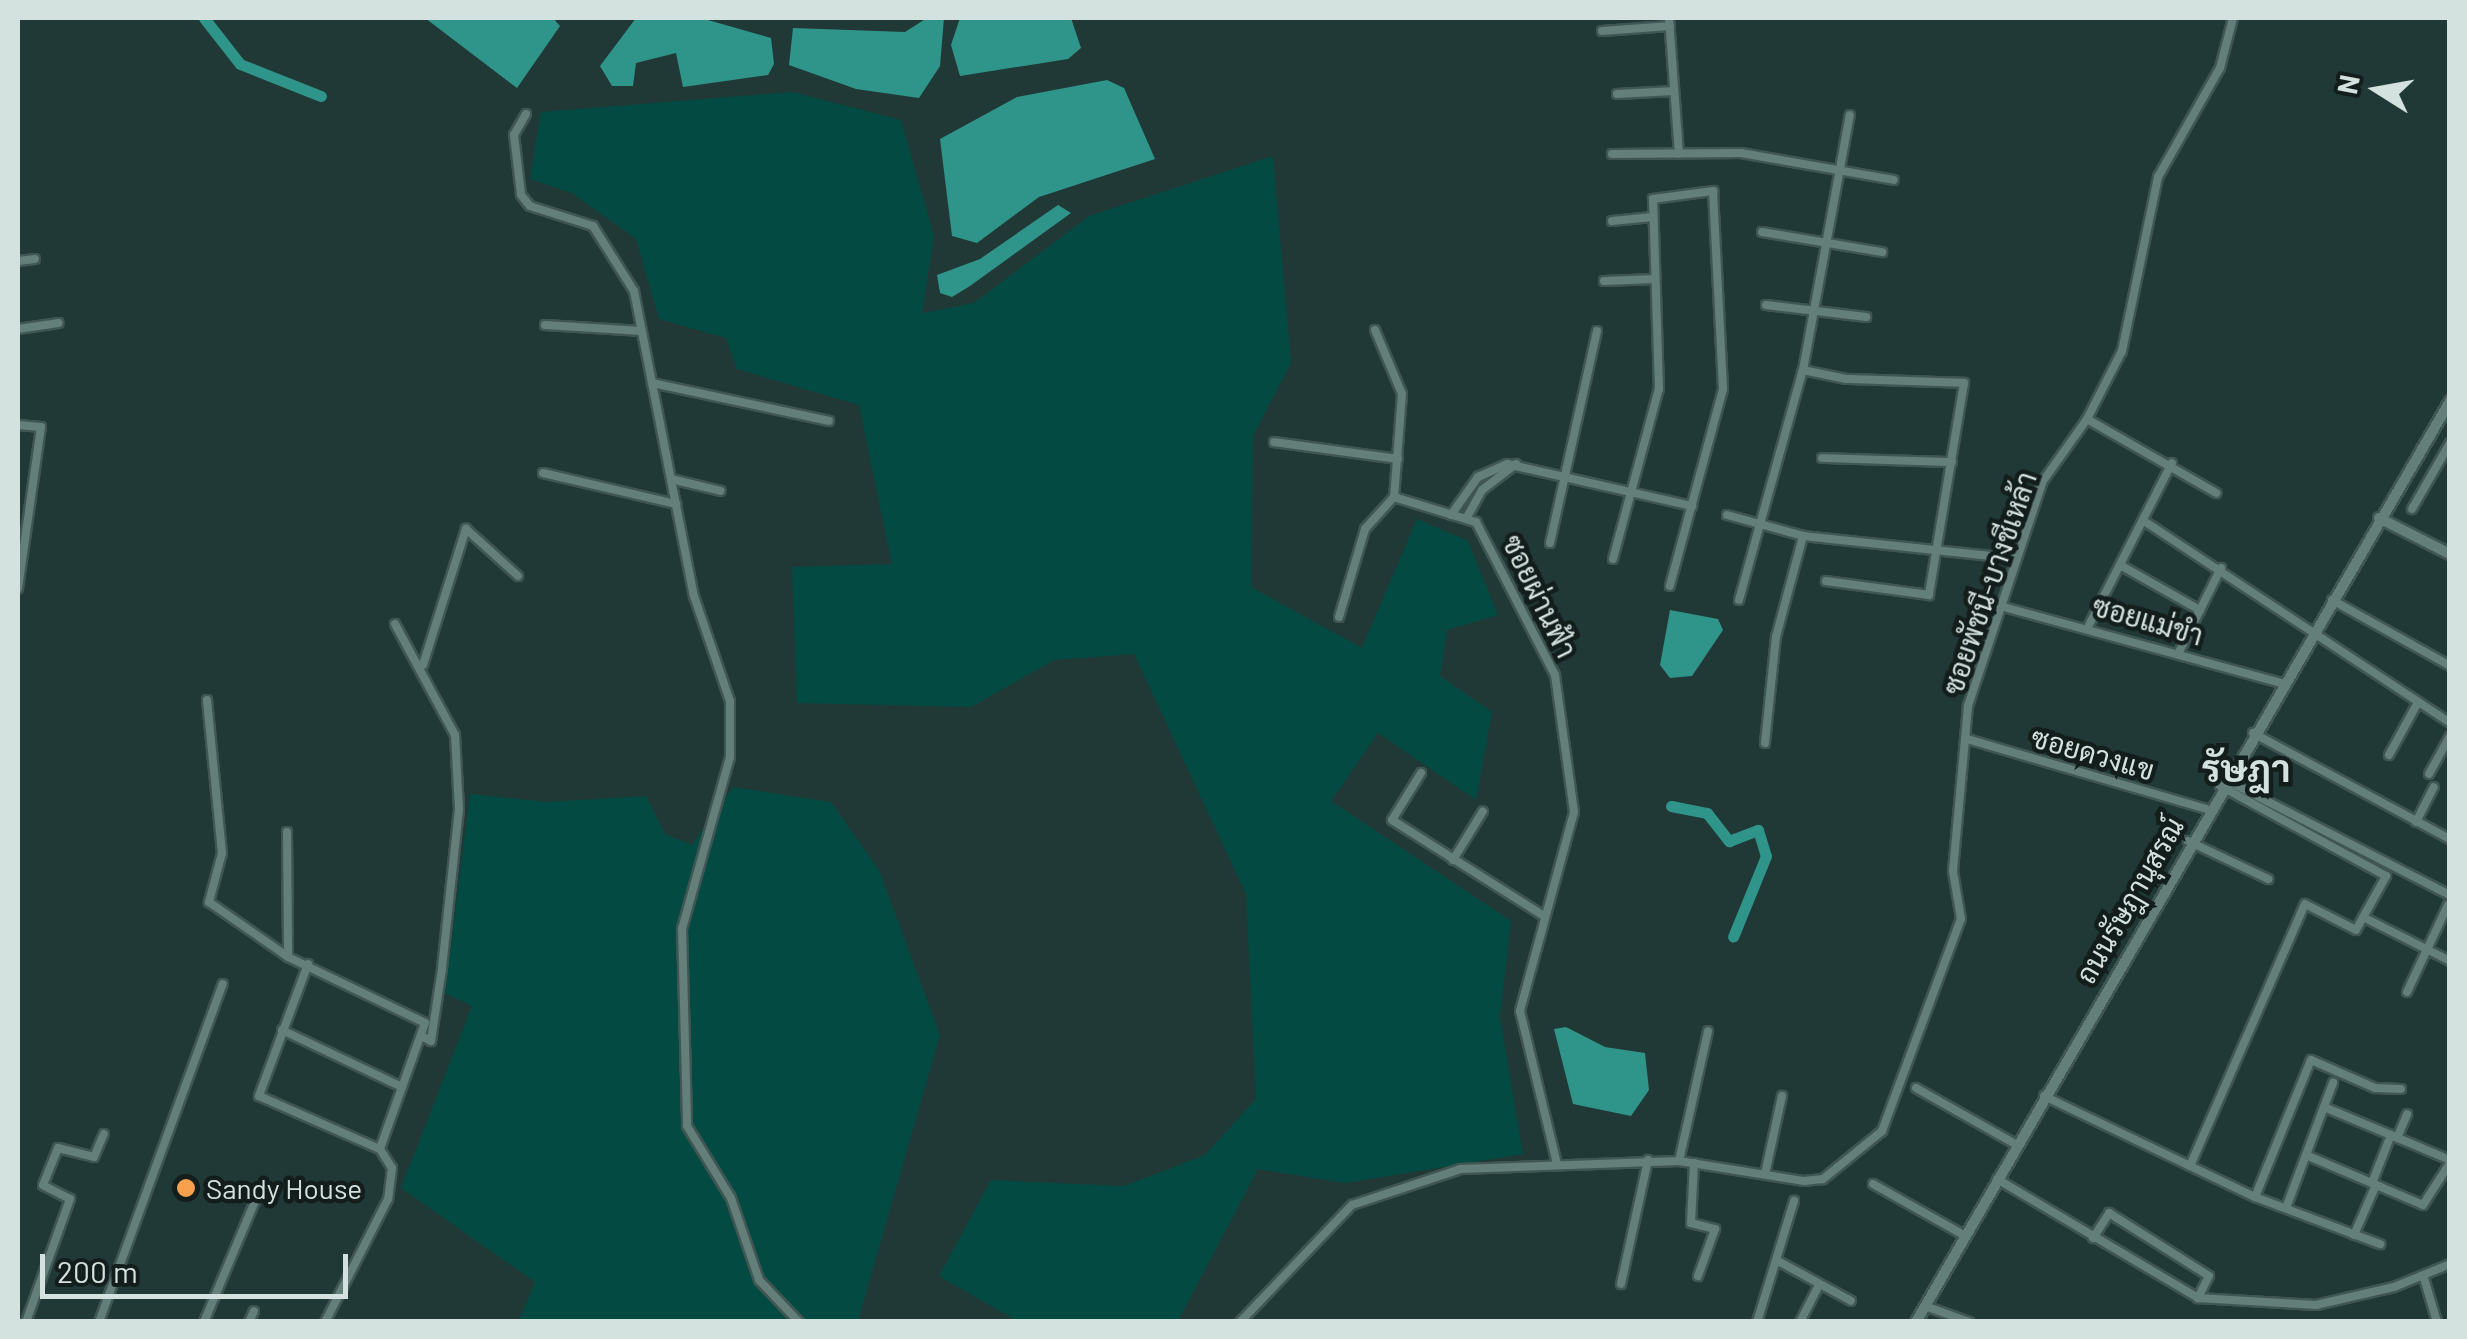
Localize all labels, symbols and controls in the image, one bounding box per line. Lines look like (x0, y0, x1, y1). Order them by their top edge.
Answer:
north arrow (2327, 40, 2427, 140)
text: N (2329, 72, 2366, 97)
street label: ซอยพัชนี-บางชีเหล้า (1935, 467, 2043, 699)
street label: ซอยผ่านฟ้า (1496, 529, 1584, 663)
street label: ซอยแม่ขำ (2089, 588, 2207, 652)
street label: ซอยดวงแข (2028, 719, 2158, 787)
district label: รัษฎา (2201, 745, 2291, 791)
street label: ถนนรัษฎานุสรณ์ (2068, 811, 2190, 989)
place label: Sandy House (206, 1171, 362, 1205)
marker: Sandy House (175, 1177, 197, 1199)
scale bar (45, 1234, 352, 1296)
text: 200 m (57, 1253, 138, 1289)

